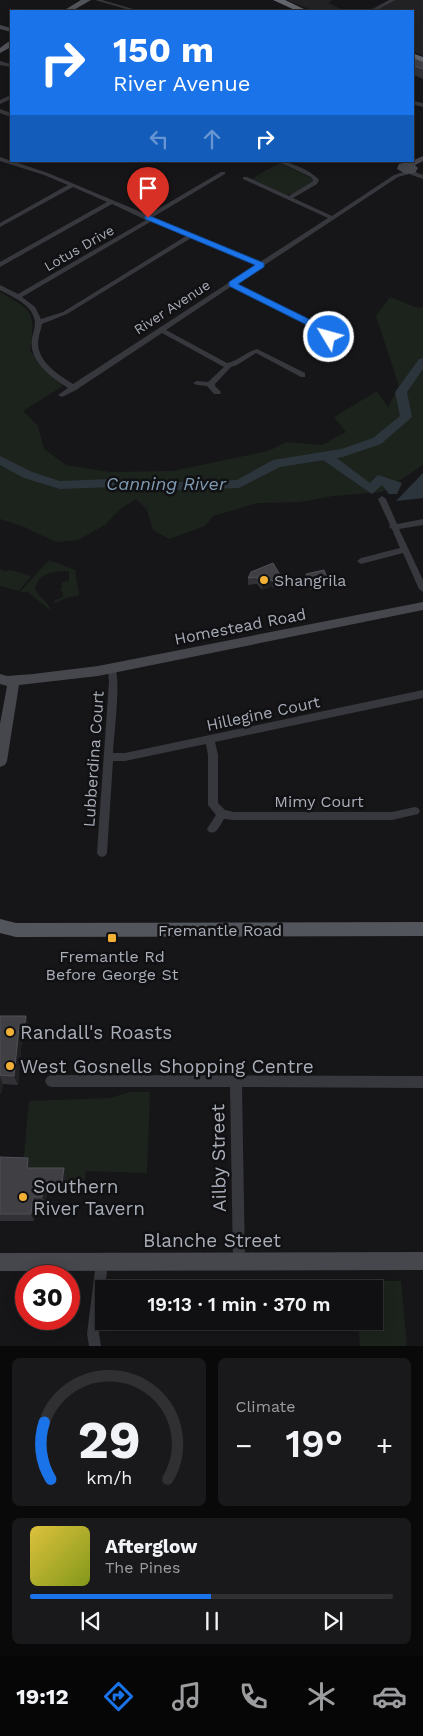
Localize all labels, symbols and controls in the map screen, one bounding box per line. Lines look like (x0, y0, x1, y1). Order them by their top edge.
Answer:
text: 150 m (113, 29, 214, 71)
icon: right (30, 30, 95, 95)
text: River Avenue (113, 71, 250, 96)
icon: left (145, 125, 173, 153)
icon: ahead (198, 125, 226, 153)
icon: right (251, 125, 279, 153)
pin (127, 167, 169, 218)
icon: arrive (134, 174, 162, 202)
street label: Lotus Drive (41, 222, 117, 274)
street label: River Avenue (131, 276, 213, 338)
position arrow (302, 310, 354, 362)
water label: Canning River (106, 473, 227, 494)
place label: Shangrila (274, 571, 346, 590)
marker: Shangrila (258, 574, 270, 586)
street label: Homestead Road (173, 604, 308, 649)
street label: Lubberdina Court (79, 690, 108, 828)
street label: Hillegine Court (205, 692, 322, 735)
street label: Mimy Court (274, 792, 364, 811)
street label: Fremantle Road (158, 921, 282, 940)
marker: Fremantle Rd Before George St (106, 932, 118, 944)
place label: Fremantle Rd Before George St (46, 947, 179, 984)
place label: Randall's Roasts (20, 1021, 172, 1044)
marker: Randall's Roasts (4, 1026, 16, 1038)
place label: West Gosnells Shopping Centre (20, 1055, 314, 1078)
marker: West Gosnells Shopping Centre (4, 1060, 16, 1072)
street label: Ailby Street (206, 1104, 231, 1212)
place label: Southern River Tavern (33, 1175, 145, 1220)
marker: Southern River Tavern (17, 1191, 29, 1203)
street label: Blanche Street (143, 1229, 281, 1252)
speed limit sign: 30 (15, 1265, 80, 1330)
text: 19:13 · 1 min · 370 m (147, 1293, 331, 1316)
text: Climate (236, 1397, 296, 1416)
text: 29 (77, 1410, 140, 1471)
text: 19° (285, 1422, 343, 1466)
text: − (236, 1429, 252, 1462)
text: + (376, 1429, 393, 1462)
text: km/h (86, 1467, 132, 1488)
text: Afterglow (105, 1535, 197, 1558)
text: The Pines (105, 1558, 181, 1577)
icon: previous (77, 1607, 105, 1635)
icon: pause (198, 1607, 226, 1635)
icon: next (319, 1607, 347, 1635)
icon: directions (101, 1679, 136, 1714)
icon: music (169, 1679, 204, 1714)
icon: phone (236, 1679, 271, 1714)
icon: climate (304, 1679, 339, 1714)
icon: car (372, 1679, 407, 1714)
text: 19:12 (16, 1684, 69, 1709)

